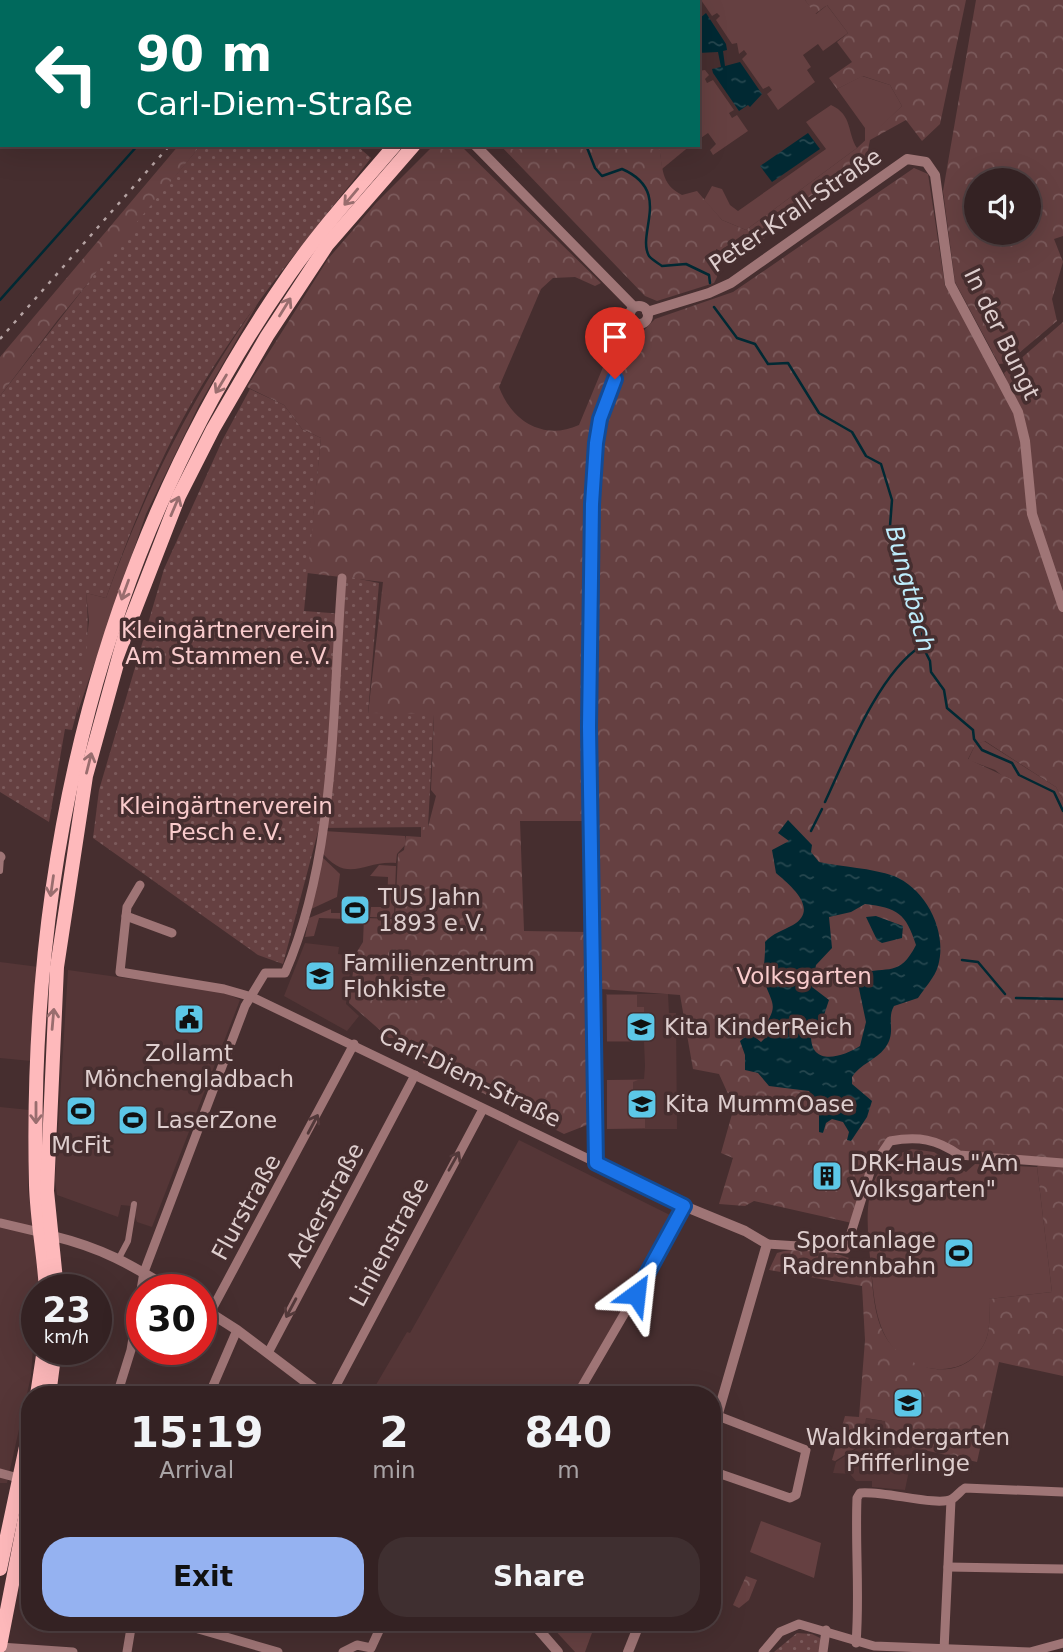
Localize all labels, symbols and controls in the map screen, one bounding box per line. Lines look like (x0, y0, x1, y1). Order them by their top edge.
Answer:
text: 90 m (136, 26, 272, 83)
icon: left (21, 28, 112, 119)
text: Carl-Diem-Straße (136, 85, 413, 123)
street label: Peter-Krall-Straße (704, 143, 886, 277)
map controls (964, 168, 1041, 245)
button: sound (964, 168, 1041, 245)
one-way arrow (343, 188, 359, 206)
street label: In der Bungt (959, 264, 1045, 404)
one-way arrow (278, 298, 292, 318)
pin (585, 307, 645, 379)
icon: arrive (596, 318, 634, 356)
one-way arrow (214, 374, 228, 394)
one-way arrow (169, 496, 182, 517)
water label: Bungtbach (880, 523, 940, 655)
one-way arrow (118, 578, 131, 600)
park label: Kleingärtnerverein Am Stammen e.V. (121, 617, 335, 669)
one-way arrow (83, 753, 96, 775)
park label: Kleingärtnerverein Pesch e.V. (119, 793, 333, 845)
one-way arrow (46, 874, 59, 897)
place label: TUS Jahn 1893 e.V. (377, 884, 485, 936)
sports icon: TUS Jahn 1893 e.V. (338, 893, 372, 927)
place label: Familienzentrum Flohkiste (343, 950, 535, 1002)
school or university icon: Familienzentrum Flohkiste (303, 959, 337, 993)
park label: Volksgarten (736, 963, 872, 989)
public building icon: Zollamt Mönchengladbach (172, 1002, 206, 1036)
one-way arrow (47, 1009, 60, 1031)
school or university icon: Kita KinderReich (624, 1010, 658, 1044)
place label: Kita KinderReich (664, 1014, 853, 1040)
street label: Carl-Diem-Straße (375, 1022, 565, 1132)
place label: Zollamt Mönchengladbach (84, 1040, 294, 1092)
school or university icon: Kita MummOase (625, 1087, 659, 1121)
place label: Kita MummOase (665, 1091, 854, 1117)
sports icon: McFit (64, 1094, 98, 1128)
one-way arrow (29, 1101, 43, 1124)
sports icon: LaserZone (116, 1103, 150, 1137)
place label: LaserZone (156, 1107, 277, 1133)
one-way arrow (306, 1114, 320, 1134)
place label: McFit (51, 1132, 111, 1158)
street label: Ackerstraße (281, 1138, 369, 1272)
street label: Flurstraße (206, 1150, 286, 1264)
place label: DRK-Haus "Am Volksgarten" (850, 1150, 1019, 1202)
one-way arrow (448, 1151, 461, 1172)
building icon: DRK-Haus "Am Volksgarten" (810, 1159, 844, 1193)
street label: Linienstraße (344, 1173, 434, 1311)
place label: Sportanlage Radrennbahn (782, 1227, 936, 1279)
sports icon: Sportanlage Radrennbahn (942, 1236, 976, 1270)
position arrow (599, 1257, 673, 1331)
speed limit sign: 30 (126, 1274, 217, 1365)
text: 23 (42, 1290, 91, 1330)
one-way arrow (284, 1297, 298, 1318)
text: km/h (44, 1326, 89, 1347)
school or university icon: Waldkindergarten Pfifferlinge (891, 1386, 925, 1420)
text: 15:19 (130, 1408, 264, 1457)
text: 2 (379, 1408, 409, 1457)
text: 840 (525, 1408, 612, 1457)
place label: Waldkindergarten Pfifferlinge (806, 1424, 1010, 1476)
text: Arrival (159, 1457, 234, 1483)
text: min (372, 1457, 416, 1483)
text: m (557, 1457, 580, 1483)
button: Exit (42, 1537, 364, 1617)
button: Share (378, 1537, 700, 1617)

